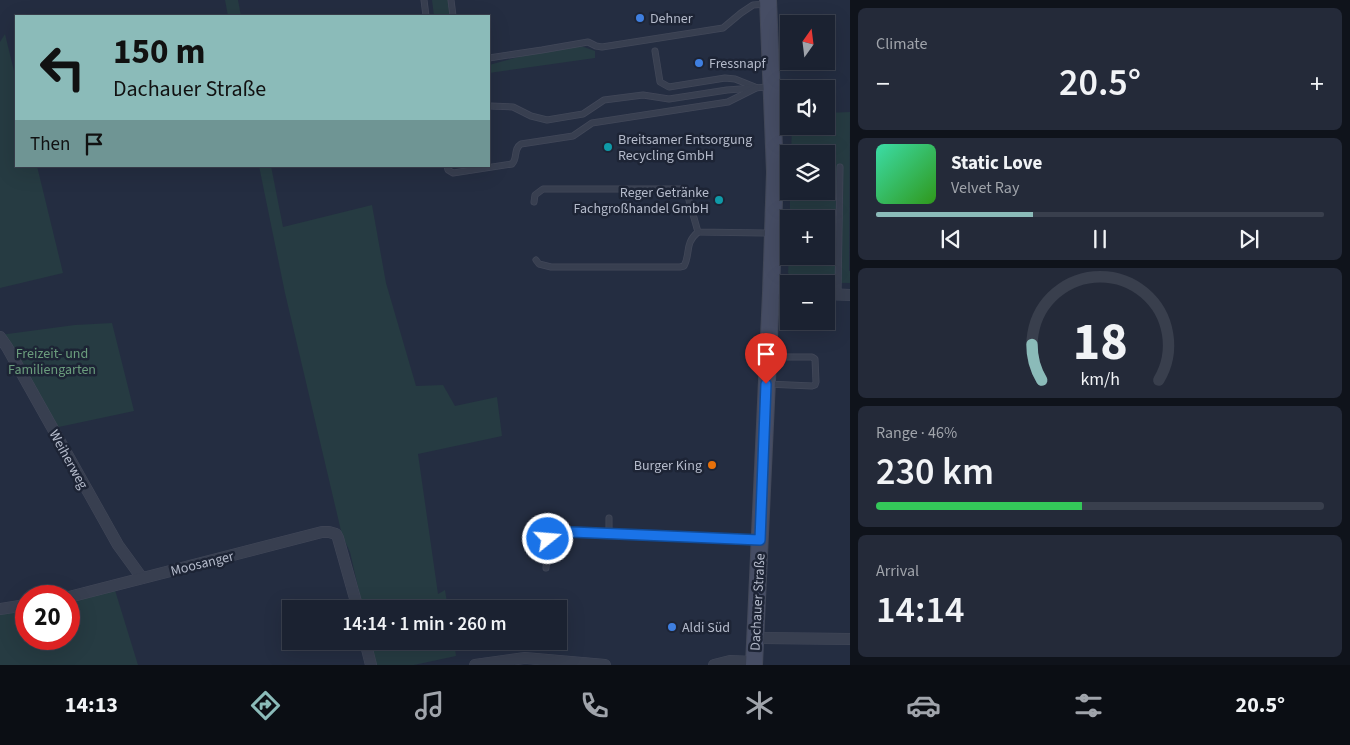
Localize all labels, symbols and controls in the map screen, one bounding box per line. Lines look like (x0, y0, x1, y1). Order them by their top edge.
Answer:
place label: Dehner (650, 9, 693, 29)
marker: Dehner (634, 12, 646, 24)
north arrow (780, 15, 835, 70)
map controls (780, 15, 835, 330)
text: 150 m (113, 27, 205, 77)
text: Climate (876, 33, 927, 55)
icon: left (30, 35, 95, 100)
place label: Fressnapf (709, 54, 766, 74)
text: 20.5° (1059, 56, 1141, 110)
marker: Fressnapf (693, 57, 705, 69)
text: − (876, 64, 890, 104)
text: + (1310, 64, 1324, 104)
text: Dachauer Straße (113, 73, 266, 105)
button: sound (780, 80, 835, 135)
icon: arrive (80, 130, 108, 158)
place label: Breitsamer Entsorgung Recycling GmbH (618, 130, 752, 166)
text: Then (30, 131, 70, 158)
marker: Breitsamer Entsorgung Recycling GmbH (602, 141, 614, 153)
button: layers (780, 145, 835, 200)
text: Static Love (951, 150, 1042, 177)
text: Velvet Ray (951, 177, 1019, 199)
place label: Reger Getränke Fachgroßhandel GmbH (574, 183, 709, 219)
marker: Reger Getränke Fachgroßhandel GmbH (713, 194, 725, 206)
button: + (780, 210, 835, 265)
icon: previous (937, 225, 965, 253)
icon: pause (1086, 225, 1114, 253)
icon: next (1235, 225, 1263, 253)
button: − (780, 275, 835, 330)
text: 18 (1073, 306, 1127, 380)
pin (745, 333, 787, 384)
icon: arrive (752, 340, 780, 368)
park label: Freizeit- und Familiengarten (8, 344, 96, 380)
text: km/h (1080, 367, 1120, 392)
text: Range · 46% (876, 422, 957, 444)
street label: Weiherweg (44, 426, 93, 493)
text: 230 km (876, 445, 994, 499)
place label: Burger King (634, 456, 702, 476)
marker: Burger King (706, 459, 718, 471)
position arrow (521, 512, 573, 564)
street label: Moosanger (168, 546, 236, 581)
street label: Dachauer Straße (745, 553, 771, 651)
text: Arrival (876, 560, 919, 582)
text: 14:14 (876, 583, 964, 637)
speed limit sign: 20 (15, 585, 80, 650)
text: 14:14 · 1 min · 260 m (342, 611, 507, 638)
place label: Aldi Süd (682, 618, 730, 638)
marker: Aldi Süd (666, 621, 678, 633)
icon: directions (248, 688, 283, 723)
icon: music (412, 688, 447, 723)
icon: phone (577, 688, 612, 723)
icon: climate (742, 688, 777, 723)
icon: car (906, 688, 941, 723)
icon: filters (1071, 688, 1106, 723)
text: 14:13 (65, 689, 118, 721)
text: 20.5° (1236, 689, 1285, 721)

